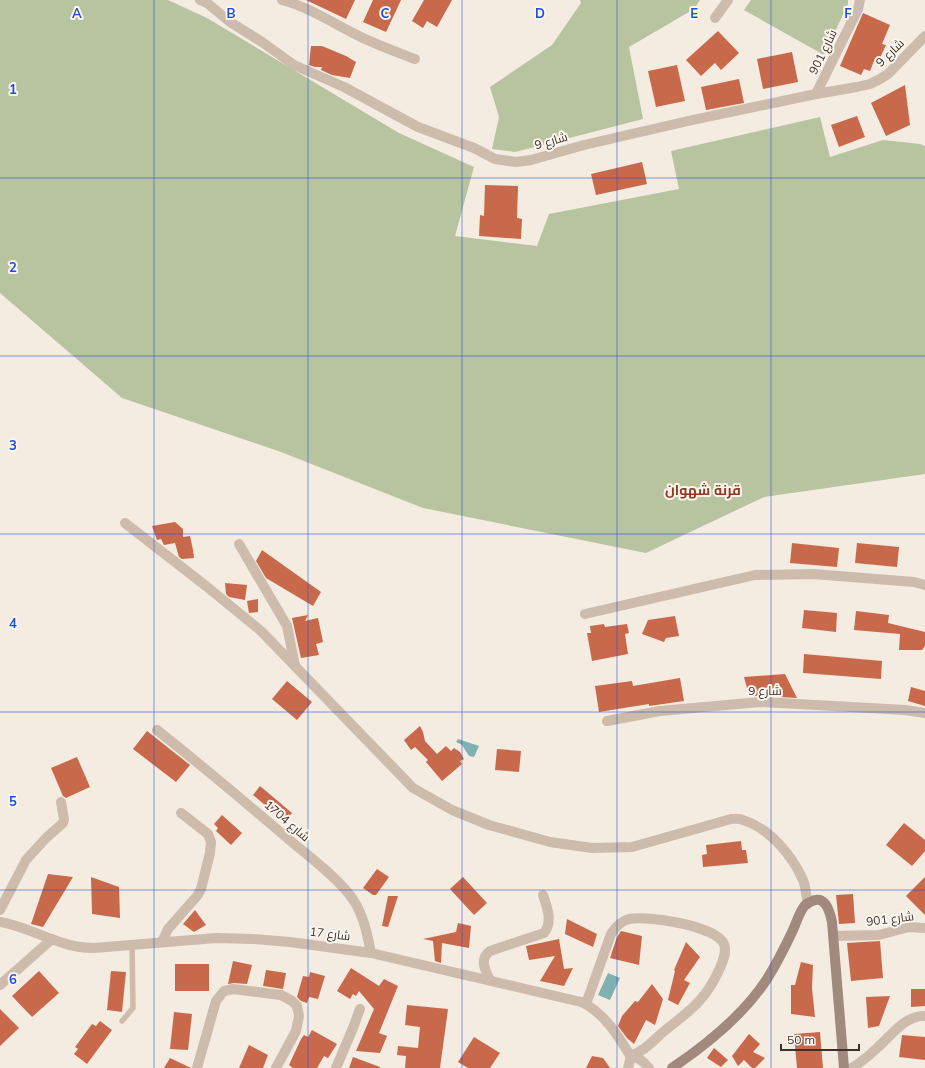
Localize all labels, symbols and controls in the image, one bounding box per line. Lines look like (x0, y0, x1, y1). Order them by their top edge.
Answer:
text: A (72, 5, 82, 21)
text: B (227, 5, 236, 21)
text: C (381, 5, 390, 21)
text: D (535, 5, 545, 21)
text: E (690, 5, 698, 21)
text: F (844, 5, 852, 21)
street label: شارع 901 (805, 27, 841, 77)
street label: شارع 9 (872, 36, 908, 70)
text: 1 (9, 81, 17, 97)
street label: شارع 9 (533, 129, 569, 153)
text: 2 (9, 259, 17, 275)
text: 3 (9, 437, 17, 453)
district label: قرنة شهوان (665, 481, 741, 499)
text: 4 (9, 615, 17, 631)
street label: شارع 9 (748, 683, 782, 699)
text: 5 (9, 793, 17, 809)
street label: شارع 1704 (261, 797, 313, 845)
street label: شارع 901 (865, 908, 915, 930)
street label: شارع 17 (309, 924, 351, 944)
text: 6 (9, 971, 17, 987)
scale bar (781, 1026, 859, 1052)
text: 50 m (787, 1032, 815, 1047)

